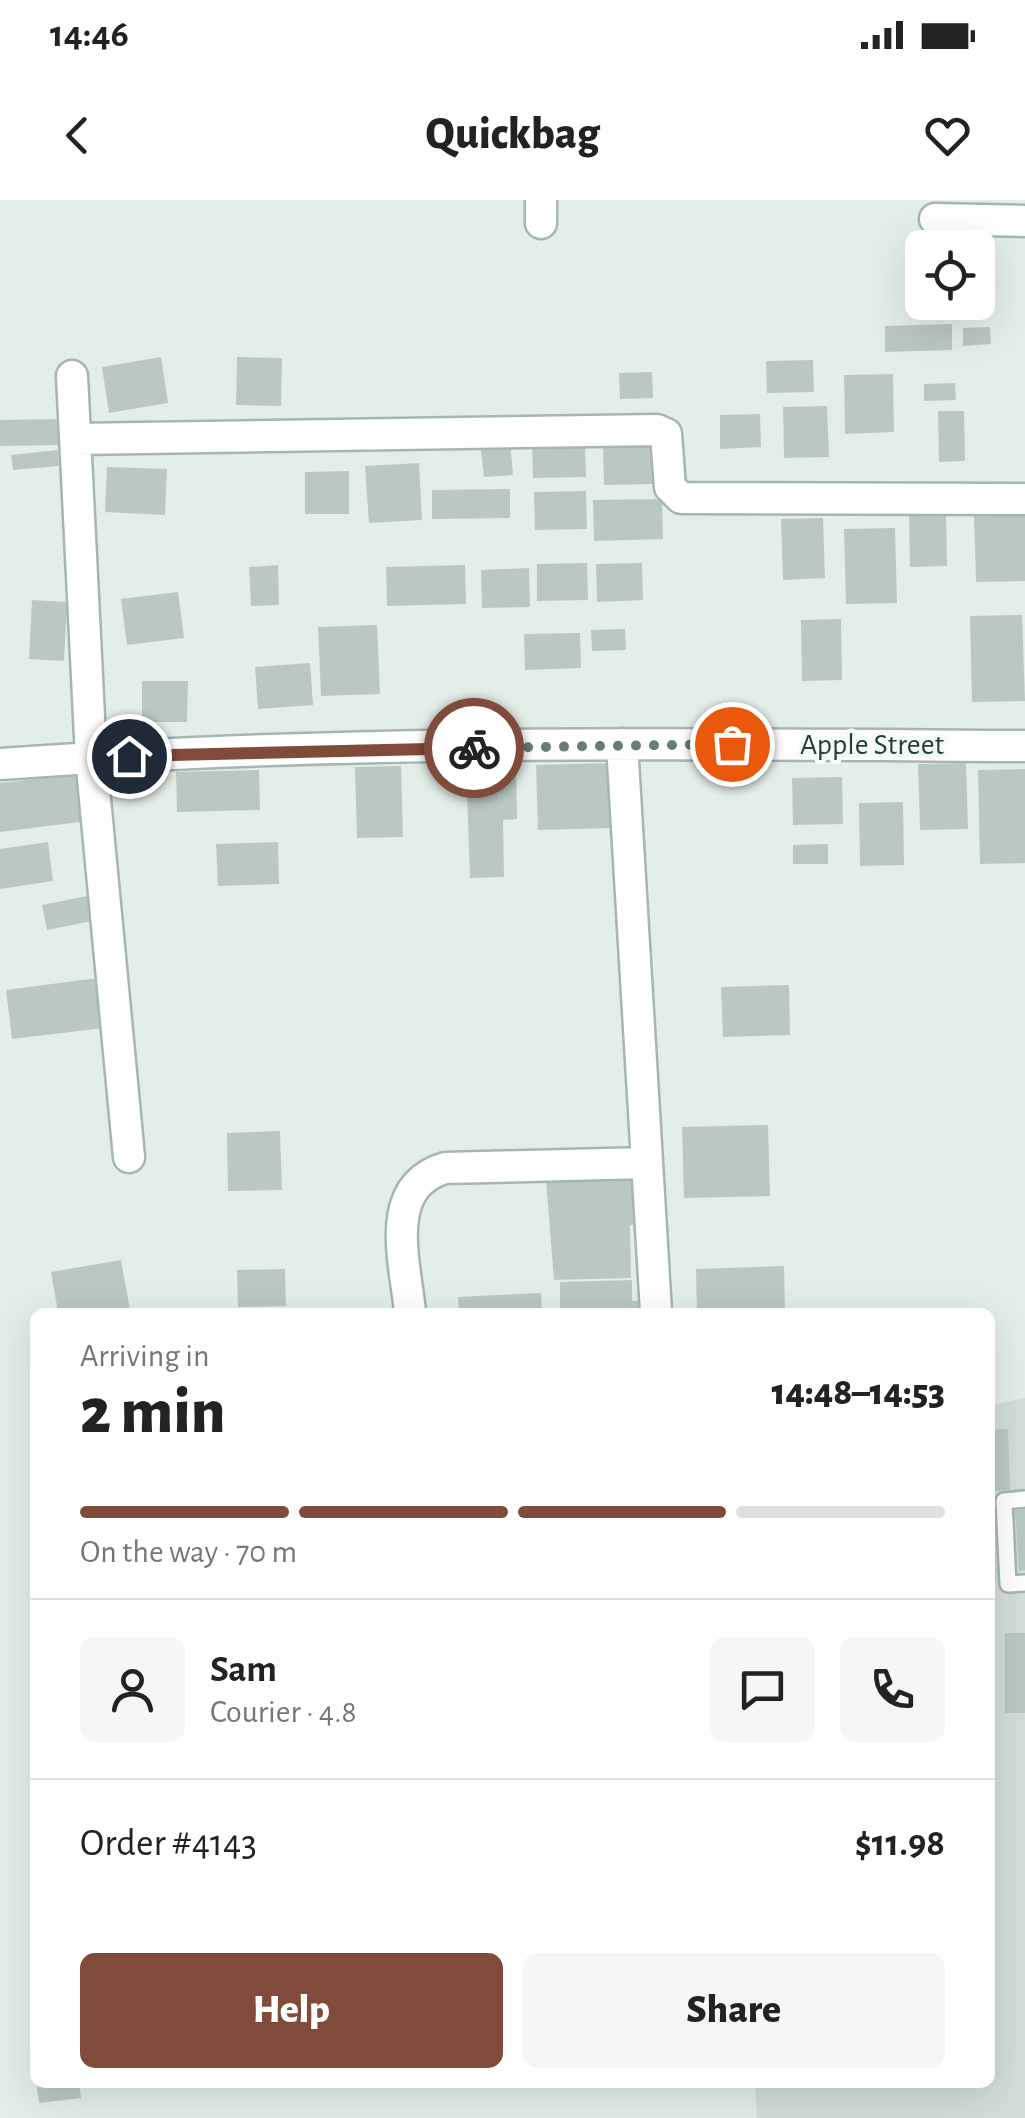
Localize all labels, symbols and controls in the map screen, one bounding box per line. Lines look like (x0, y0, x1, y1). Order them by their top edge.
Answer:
text: 14:46 (50, 16, 129, 54)
icon: back (50, 108, 105, 163)
icon: heart (920, 108, 975, 163)
text: Quickbag (425, 112, 600, 157)
map controls (905, 230, 995, 320)
button: locate (905, 230, 995, 320)
courier (424, 698, 524, 798)
pin (690, 702, 775, 787)
pin (87, 714, 172, 799)
icon: bag (705, 717, 760, 772)
icon: bike (447, 721, 502, 776)
icon: home (102, 729, 157, 784)
street label: Apple Street (800, 730, 944, 760)
text: Arriving in (80, 1340, 209, 1372)
text: 14:48–14:53 (771, 1374, 945, 1412)
text: 2 min (80, 1380, 226, 1445)
text: On the way · 70 m (80, 1536, 297, 1568)
button: person (80, 1637, 185, 1742)
button: chat (710, 1637, 815, 1742)
button: phone (840, 1637, 945, 1742)
text: Sam (210, 1651, 277, 1689)
text: Courier · 4.8 (210, 1696, 357, 1728)
text: Order #4143 (80, 1825, 257, 1863)
text: $11.98 (855, 1825, 945, 1863)
button: Help (80, 1953, 503, 2068)
button: Share (523, 1953, 945, 2068)

